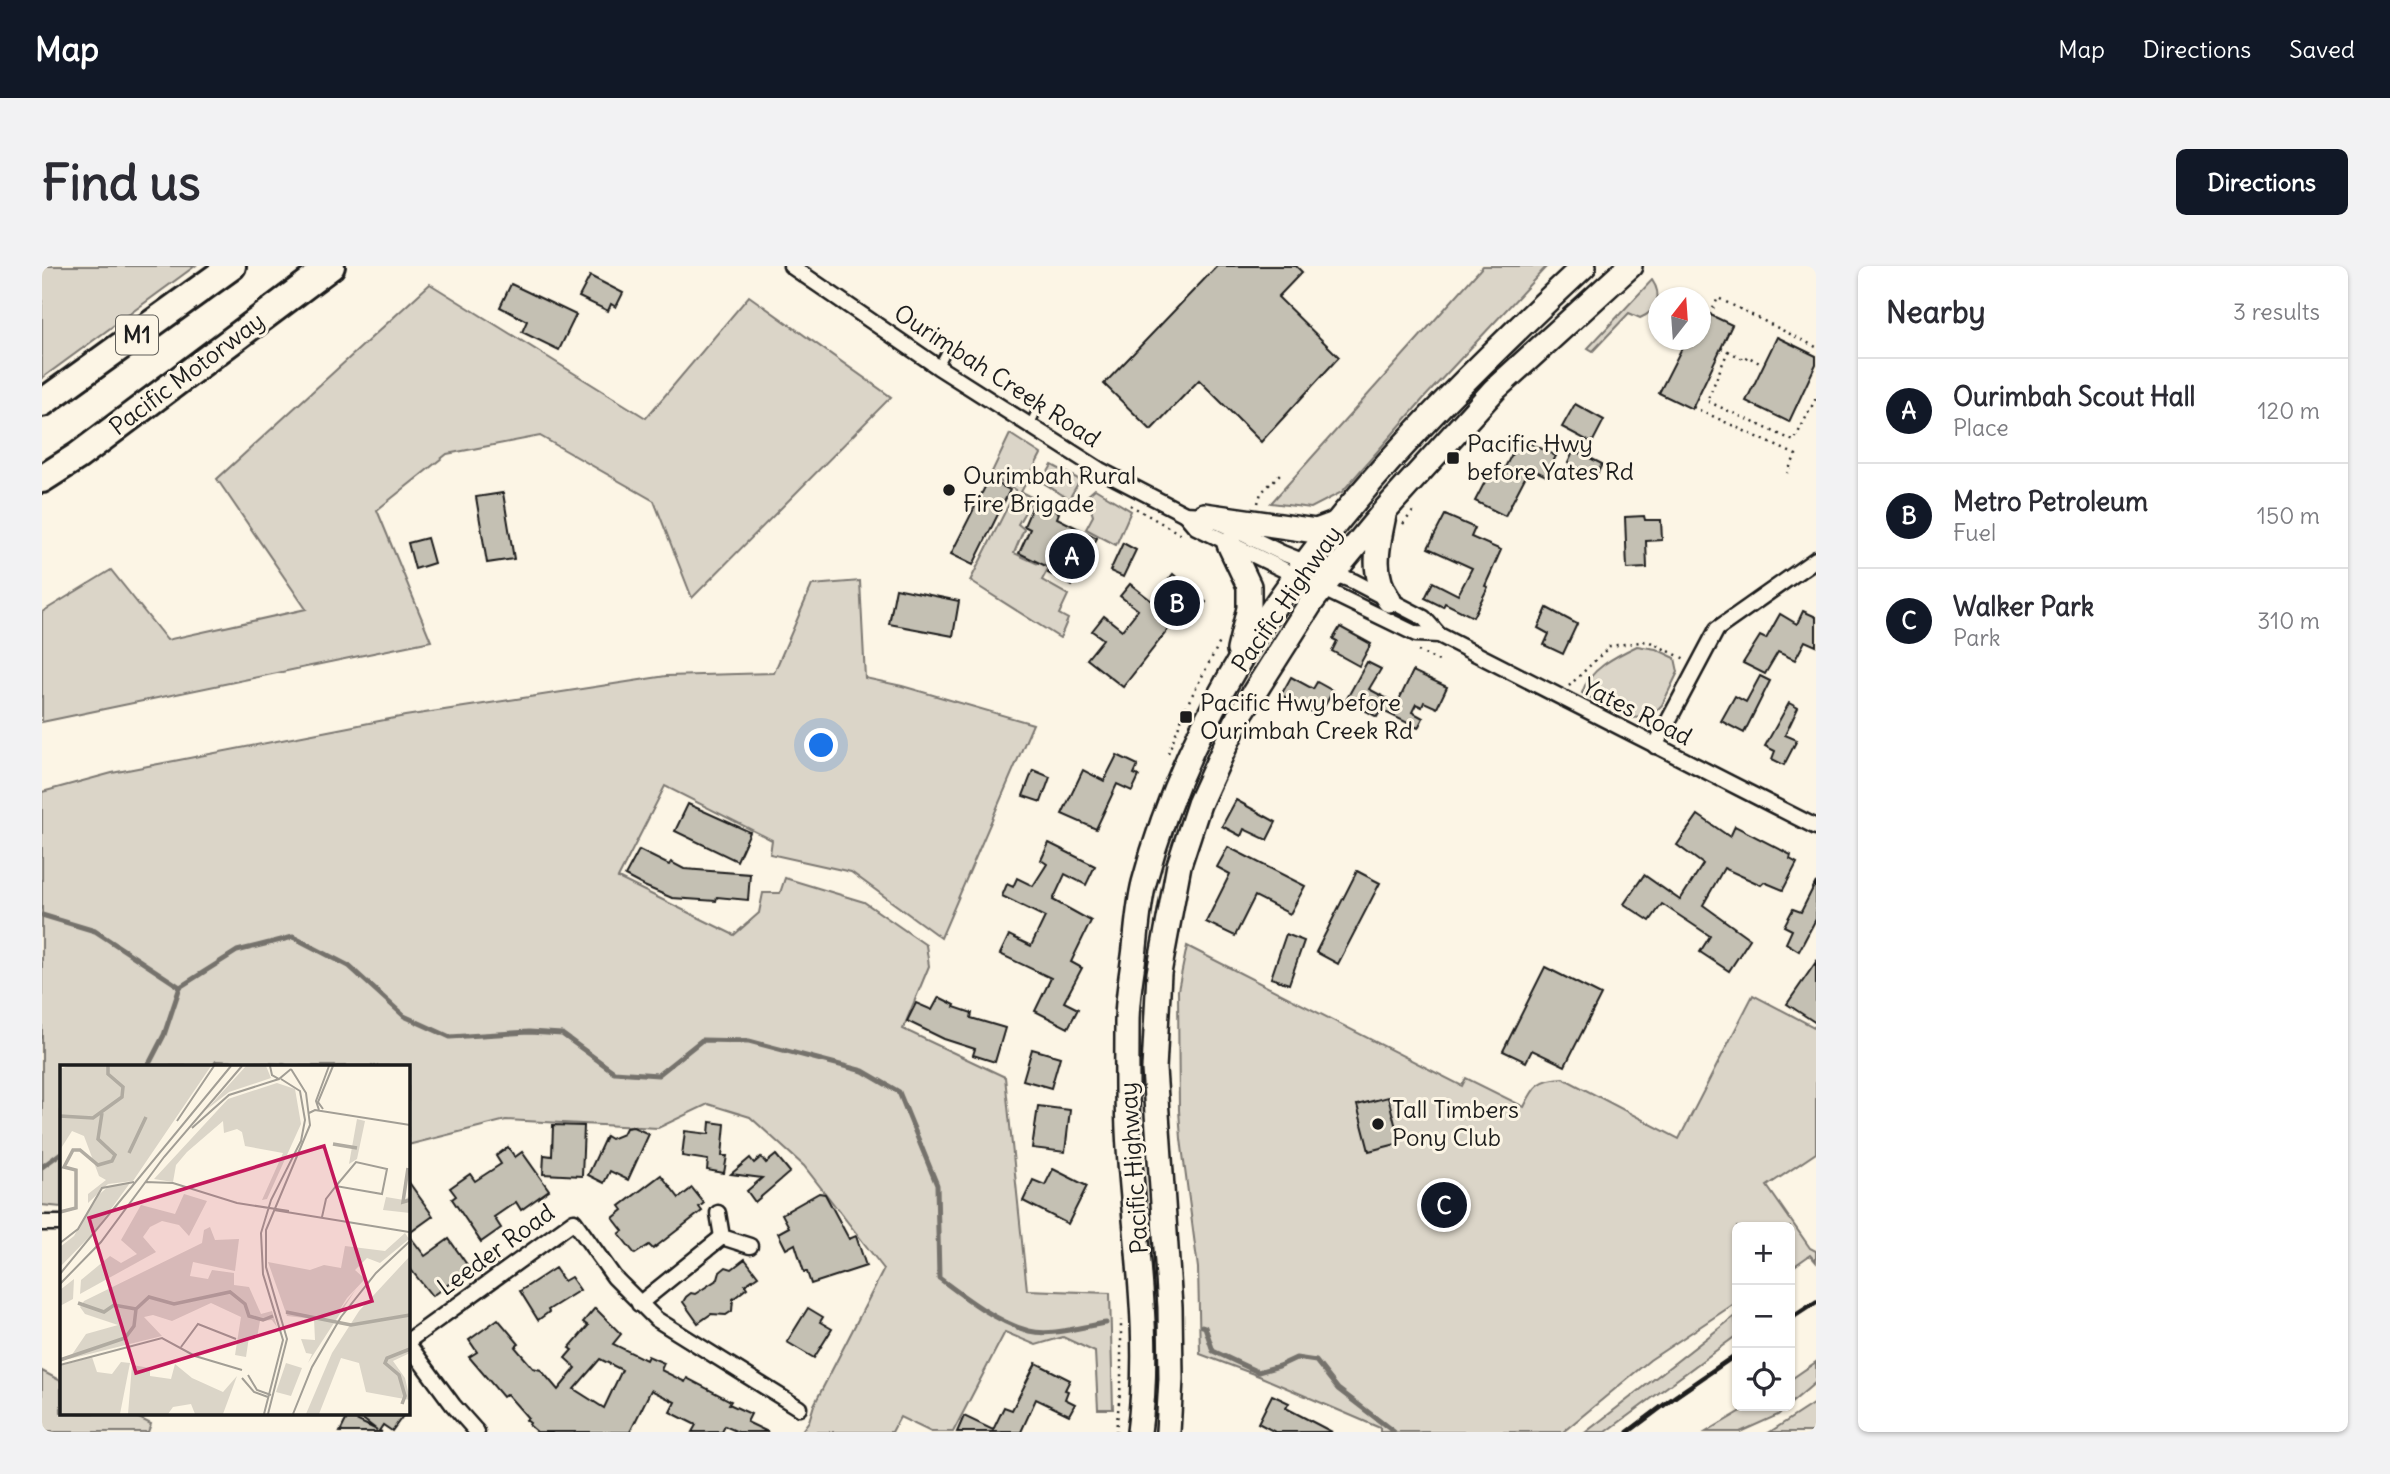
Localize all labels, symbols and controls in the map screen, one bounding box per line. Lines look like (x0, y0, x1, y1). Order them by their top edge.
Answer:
text: Map (35, 28, 99, 70)
text: Map (2058, 34, 2105, 64)
text: Directions (2143, 34, 2251, 64)
text: Saved (2289, 34, 2355, 64)
button: Directions (2176, 149, 2348, 215)
text: Find us (42, 152, 200, 213)
north arrow (1648, 287, 1711, 350)
text: Nearby (1886, 293, 1986, 331)
street label: Ourimbah Creek Road (889, 297, 1106, 453)
text: 3 results (2233, 297, 2320, 326)
street label: Pacific Motorway (103, 305, 270, 441)
road number: M1 (116, 316, 158, 354)
text: Ourimbah Scout Hall (1953, 380, 2195, 413)
text: A (1902, 396, 1916, 425)
text: 120 m (2257, 396, 2320, 425)
text: Place (1953, 413, 2009, 442)
place label: Pacific Hwy before Yates Rd (1467, 428, 1634, 486)
marker: Pacific Hwy before Yates Rd (1445, 450, 1461, 466)
place label: Ourimbah Rural Fire Brigade (963, 460, 1136, 518)
marker: Ourimbah Rural Fire Brigade (941, 482, 957, 498)
text: Metro Petroleum (1953, 485, 2148, 518)
text: B (1901, 501, 1917, 530)
text: 150 m (2257, 501, 2320, 530)
text: Fuel (1953, 518, 1996, 547)
street label: Pacific Highway (1225, 519, 1348, 677)
pin: A (1049, 530, 1095, 582)
pin: B (1154, 577, 1200, 629)
text: Walker Park (1953, 590, 2094, 623)
text: C (1901, 606, 1917, 635)
text: 310 m (2257, 606, 2320, 635)
text: Park (1953, 623, 2001, 652)
street label: Yates Road (1578, 671, 1697, 751)
place label: Pacific Hwy before Ourimbah Creek Rd (1200, 687, 1413, 745)
marker: Pacific Hwy before Ourimbah Creek Rd (1178, 709, 1194, 725)
your location (804, 728, 838, 762)
inset map (60, 1065, 410, 1414)
street label: Pacific Highway (1112, 1081, 1154, 1255)
place label: Tall Timbers Pony Club (1392, 1094, 1519, 1152)
marker: Tall Timbers Pony Club (1370, 1116, 1386, 1132)
pin: C (1421, 1179, 1467, 1231)
street label: Leeder Road (431, 1197, 560, 1302)
map controls (1732, 1222, 1795, 1411)
button: + (1732, 1222, 1795, 1285)
button: − (1732, 1285, 1795, 1348)
button: locate (1732, 1348, 1795, 1411)

